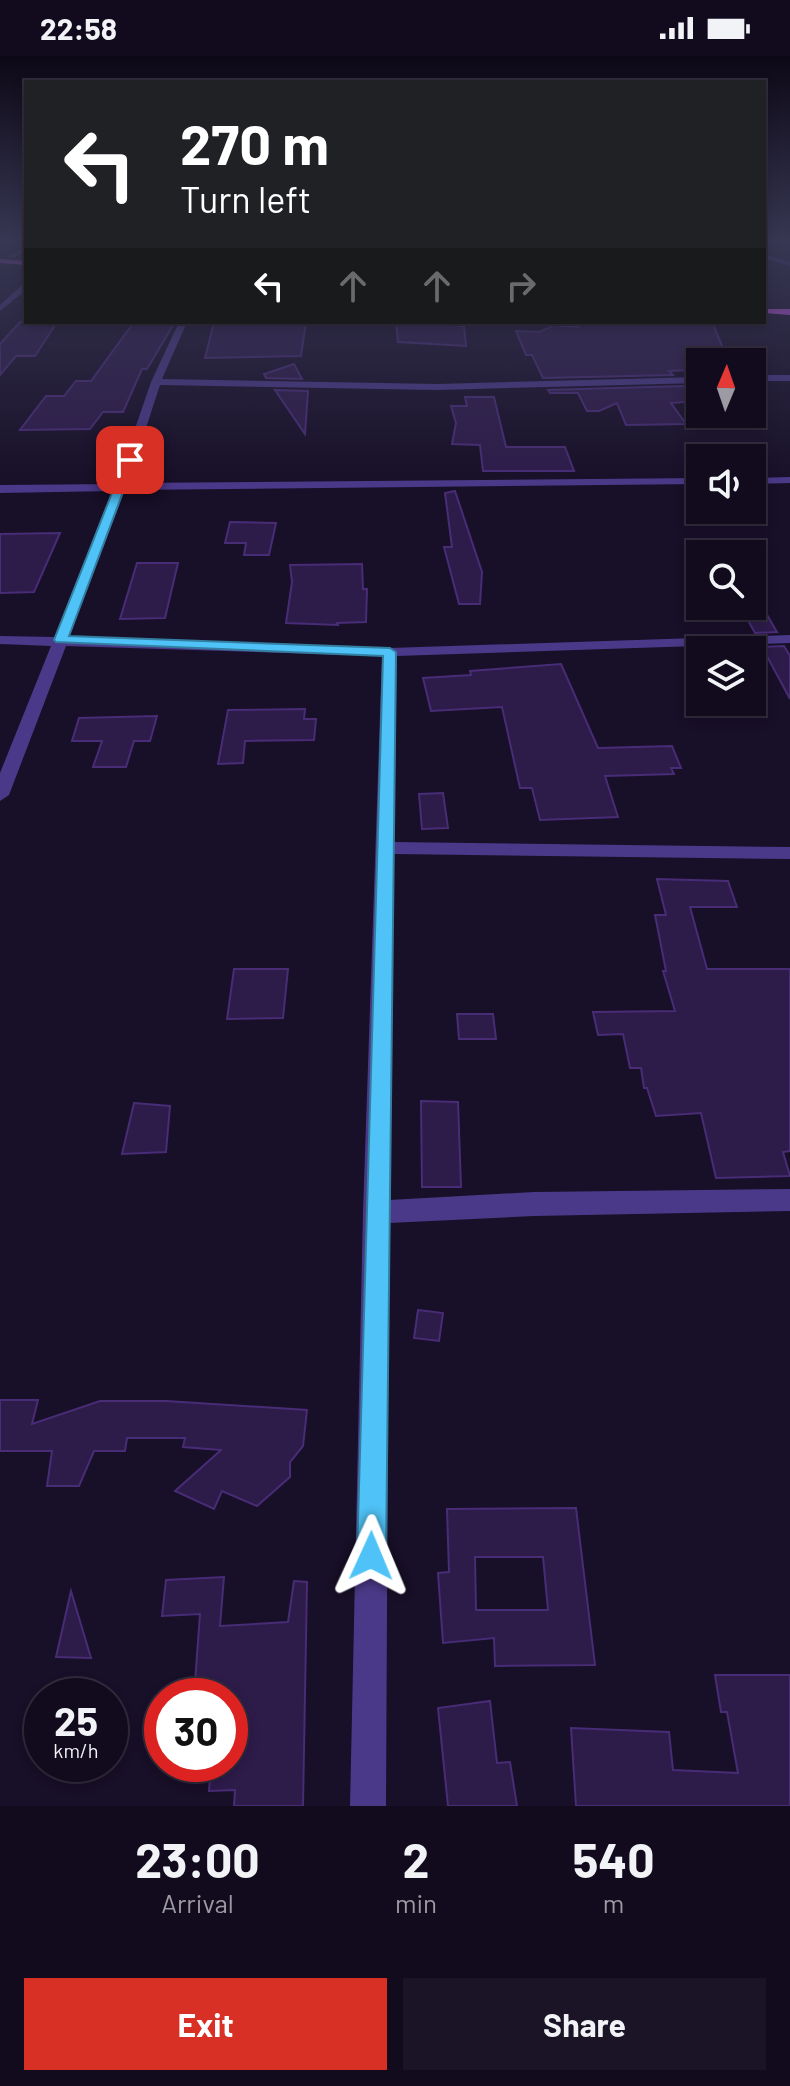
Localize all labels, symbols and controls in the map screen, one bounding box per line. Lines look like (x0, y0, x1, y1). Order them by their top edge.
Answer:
text: 22:58 (40, 10, 117, 46)
text: 270 m (180, 109, 329, 176)
icon: left (48, 112, 152, 216)
text: Turn left (180, 177, 311, 220)
icon: left (247, 264, 291, 308)
icon: ahead (331, 264, 375, 308)
icon: ahead (415, 264, 459, 308)
icon: right (499, 264, 543, 308)
north arrow (686, 348, 766, 428)
map controls (686, 348, 766, 716)
pin (96, 426, 164, 494)
icon: arrive (108, 438, 152, 482)
button: sound (686, 444, 766, 524)
button: search (686, 540, 766, 620)
button: layers (686, 636, 766, 716)
position arrow (329, 1514, 413, 1598)
speed limit sign: 30 (144, 1678, 248, 1782)
text: 25 (54, 1696, 98, 1744)
text: km/h (53, 1738, 99, 1762)
text: 23:00 (135, 1830, 260, 1888)
text: 2 (403, 1830, 429, 1888)
text: 540 (572, 1830, 655, 1888)
text: Arrival (161, 1887, 234, 1918)
text: min (395, 1887, 437, 1918)
text: m (603, 1887, 624, 1918)
button: Exit (24, 1978, 387, 2070)
button: Share (403, 1978, 766, 2070)

